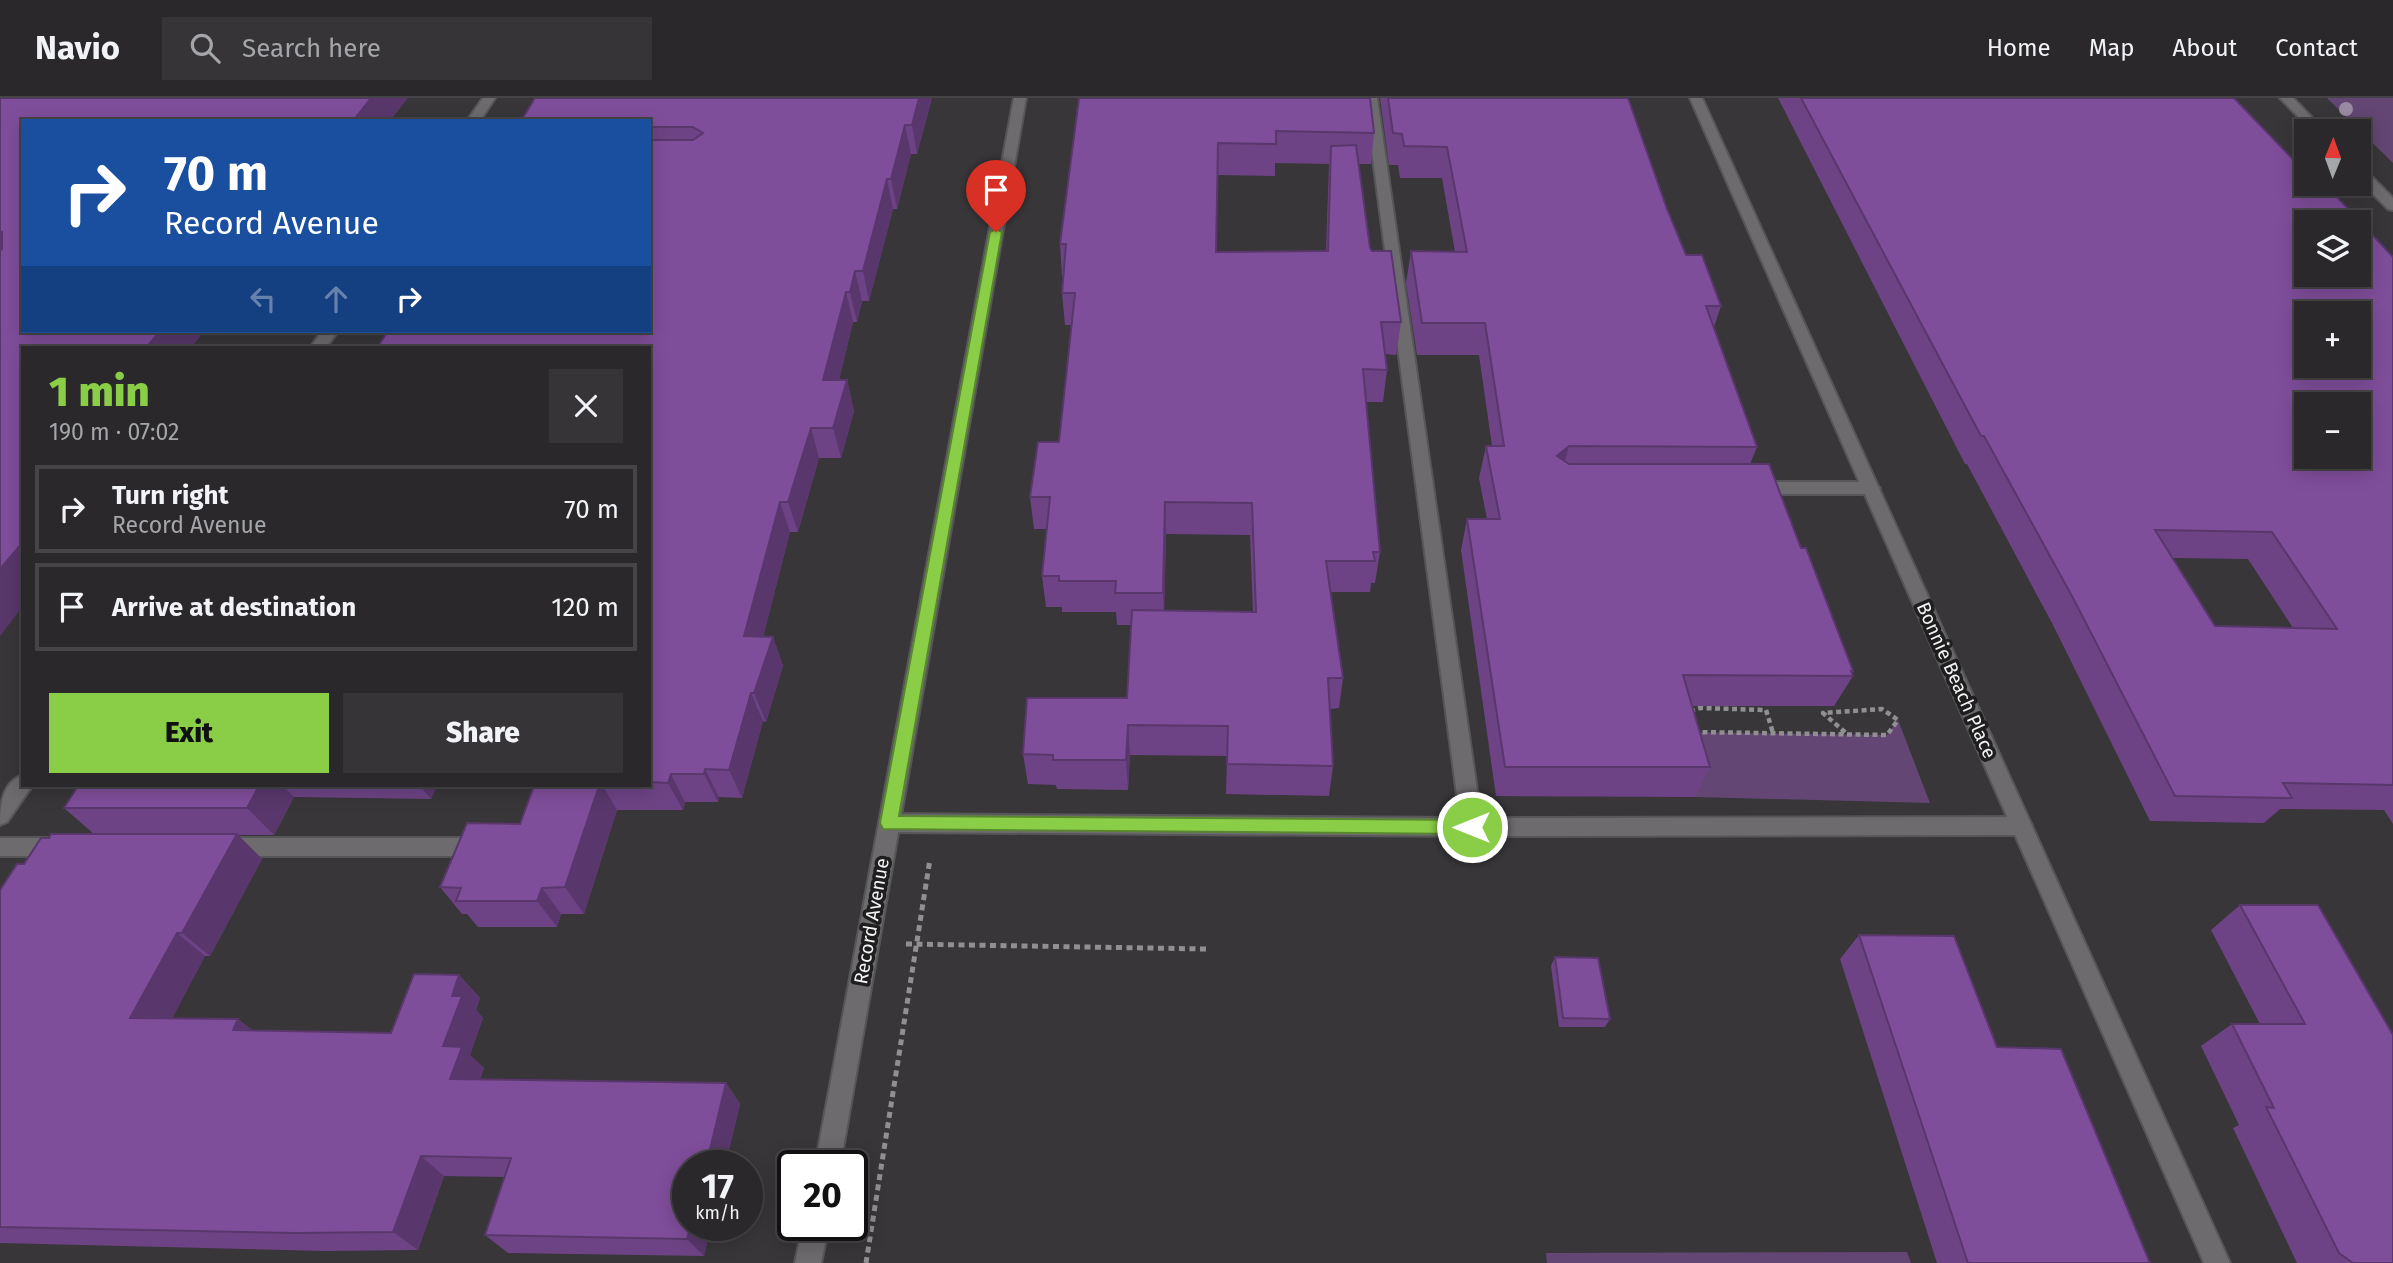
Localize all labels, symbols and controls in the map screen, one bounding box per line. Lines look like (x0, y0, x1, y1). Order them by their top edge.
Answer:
search box (162, 17, 652, 80)
text: Navio (35, 28, 120, 68)
icon: search (186, 29, 224, 67)
text: Search here (242, 33, 381, 64)
text: Home (1987, 34, 2051, 62)
text: Map (2089, 34, 2135, 62)
text: About (2173, 34, 2237, 62)
text: Contact (2275, 34, 2358, 62)
north arrow (2294, 119, 2371, 196)
map controls (2294, 119, 2371, 469)
text: 70 m (164, 144, 268, 203)
icon: right (49, 147, 140, 238)
pin (966, 160, 1026, 232)
icon: arrive (977, 171, 1015, 209)
text: Record Avenue (164, 204, 379, 242)
button: layers (2294, 210, 2371, 287)
icon: left (244, 280, 282, 318)
icon: ahead (317, 280, 355, 318)
icon: right (390, 280, 428, 318)
button: + (2294, 301, 2371, 378)
text: 1 min (49, 367, 150, 417)
button: close (549, 369, 623, 443)
button: − (2294, 392, 2371, 469)
text: 190 m · 07:02 (49, 418, 179, 446)
text: Turn right (112, 480, 229, 511)
icon: right (53, 490, 91, 528)
text: 70 m (564, 494, 619, 525)
text: Record Avenue (112, 511, 266, 539)
icon: arrive (53, 588, 91, 626)
text: Arrive at destination (112, 592, 356, 623)
text: 120 m (551, 592, 619, 623)
street label: Bonnie Beach Place (1912, 598, 2001, 762)
button: Exit (49, 693, 329, 773)
button: Share (343, 693, 623, 773)
position arrow (1435, 790, 1509, 864)
street label: Record Avenue (849, 856, 894, 986)
speed limit sign: 20 (777, 1150, 868, 1241)
text: 17 (701, 1165, 734, 1207)
text: km/h (695, 1202, 740, 1224)

